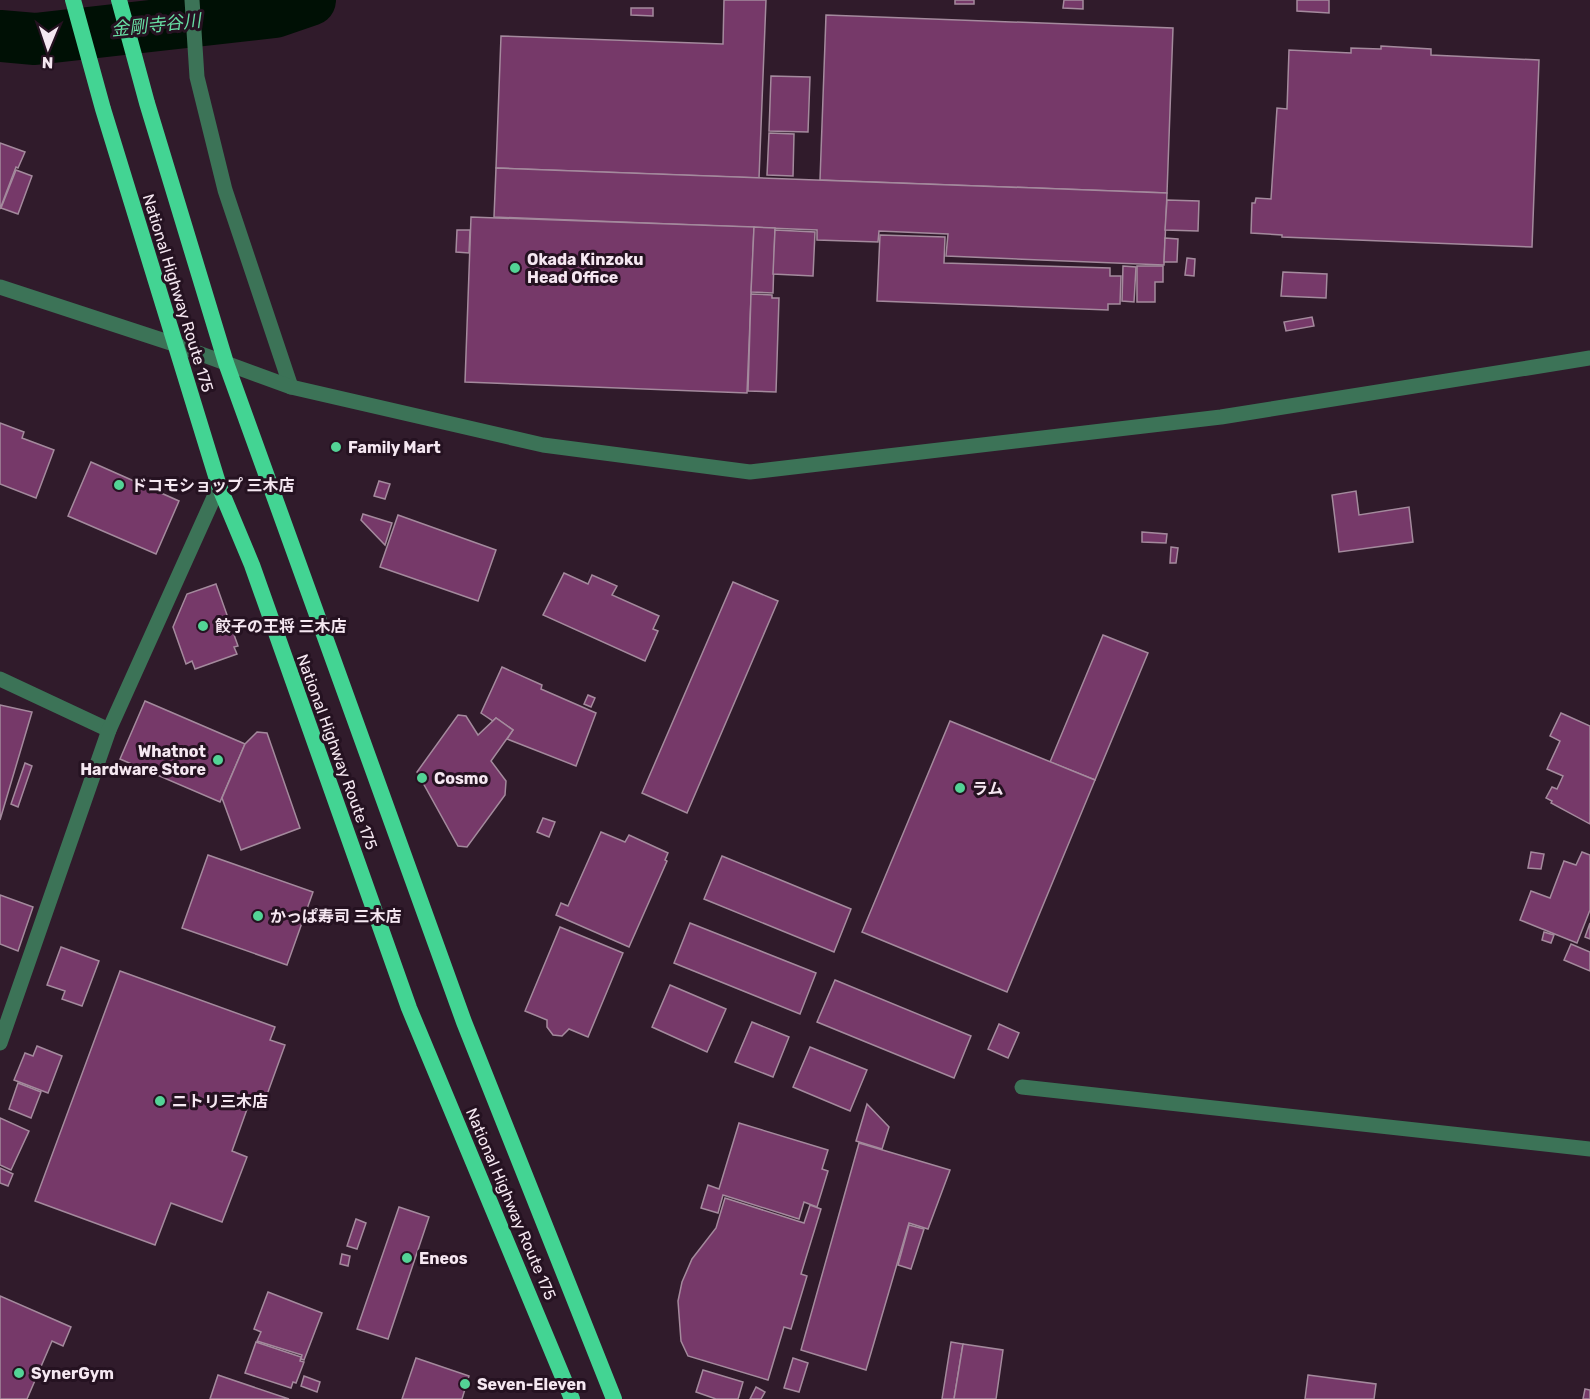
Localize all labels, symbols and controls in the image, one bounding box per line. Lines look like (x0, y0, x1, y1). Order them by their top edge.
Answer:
water label: 金剛寺谷川 (110, 9, 204, 41)
north arrow (18, 18, 78, 78)
text: N (41, 53, 54, 72)
street label: National Highway Route 175 (139, 191, 217, 395)
place label: Okada Kinzoku Head Office (527, 250, 644, 287)
marker: Okada Kinzoku Head Office (508, 261, 522, 275)
place label: Family Mart (348, 438, 441, 457)
marker: Family Mart (329, 440, 343, 454)
place label: ドコモショップ 三木店 (131, 476, 294, 495)
marker: ドコモショップ 三木店 (112, 478, 126, 492)
place label: 餃子の王将 三木店 (215, 617, 346, 636)
marker: 餃子の王将 三木店 (196, 619, 210, 633)
street label: National Highway Route 175 (293, 652, 381, 852)
place label: Whatnot Hardware Store (80, 742, 207, 779)
marker: Whatnot Hardware Store (211, 753, 225, 767)
place label: Cosmo (434, 769, 489, 788)
marker: Cosmo (415, 771, 429, 785)
place label: ラム (972, 779, 1004, 798)
marker: ラム (953, 781, 967, 795)
place label: かっぱ寿司 三木店 (270, 907, 401, 926)
marker: かっぱ寿司 三木店 (251, 909, 265, 923)
place label: ニトリ三木店 (172, 1092, 268, 1111)
marker: ニトリ三木店 (153, 1094, 167, 1108)
street label: National Highway Route 175 (462, 1105, 560, 1303)
place label: Eneos (419, 1249, 468, 1268)
marker: Eneos (400, 1251, 414, 1265)
place label: SynerGym (31, 1364, 114, 1383)
marker: SynerGym (12, 1366, 26, 1380)
place label: Seven-Eleven (477, 1375, 586, 1394)
marker: Seven-Eleven (458, 1377, 472, 1391)

